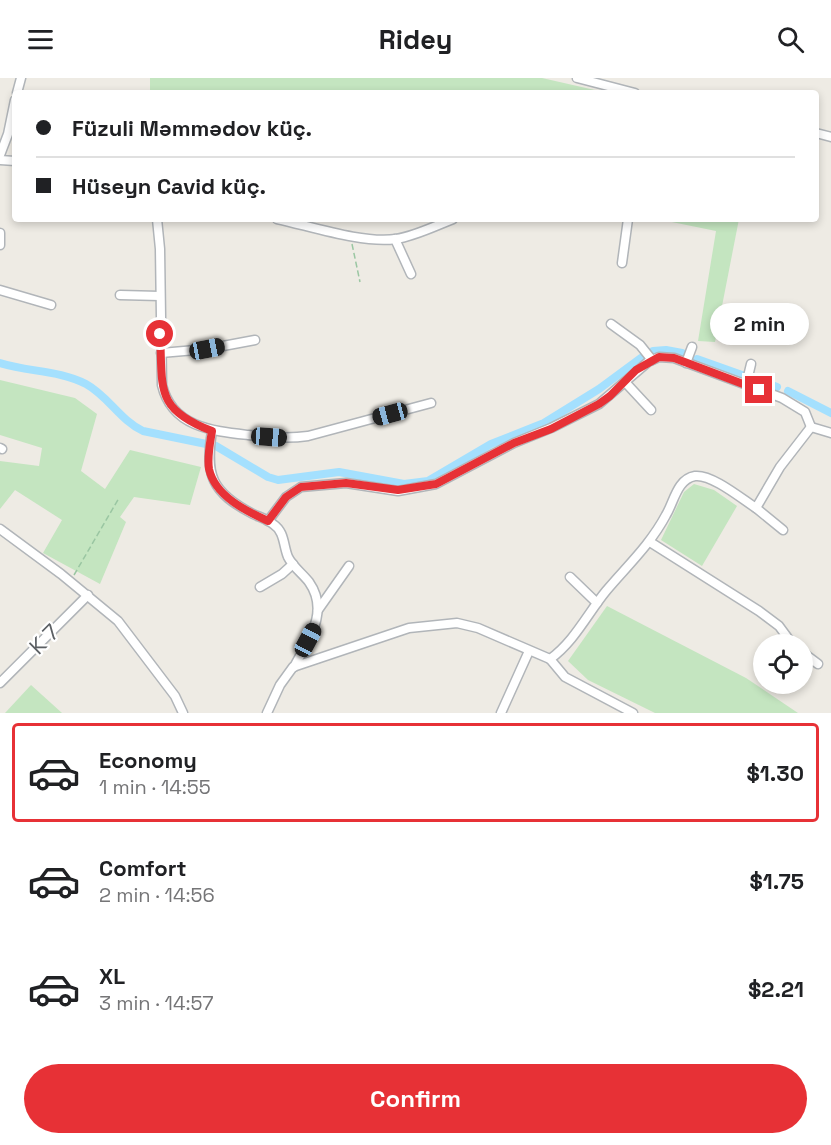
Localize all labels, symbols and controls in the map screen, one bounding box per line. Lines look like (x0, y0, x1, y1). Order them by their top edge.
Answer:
text: Ridey (379, 22, 452, 57)
icon: menu (24, 23, 57, 56)
icon: search (774, 23, 807, 56)
text: Füzuli Məmmədov küç. (72, 114, 312, 142)
text: Hüseyn Cavid küç. (72, 172, 266, 200)
callout: 2 min (710, 303, 808, 345)
text: 2 min (734, 311, 785, 337)
route start (146, 320, 173, 347)
car (188, 337, 226, 361)
route end (745, 376, 772, 403)
car (370, 401, 410, 427)
car (250, 427, 288, 447)
street label: K 7 (23, 618, 65, 660)
car (292, 620, 324, 660)
map controls (753, 634, 813, 694)
button: locate (753, 634, 813, 694)
icon: car (27, 746, 81, 800)
text: Economy (99, 746, 197, 774)
text: $1.30 (747, 759, 804, 787)
text: 1 min · 14:55 (99, 774, 211, 800)
icon: car (27, 854, 81, 908)
text: Comfort (99, 854, 187, 882)
text: $1.75 (750, 867, 804, 895)
text: 2 min · 14:56 (99, 882, 215, 908)
icon: car (27, 962, 81, 1016)
text: XL (99, 962, 125, 990)
text: $2.21 (748, 975, 804, 1003)
text: 3 min · 14:57 (99, 990, 214, 1016)
button: Confirm (24, 1064, 807, 1133)

